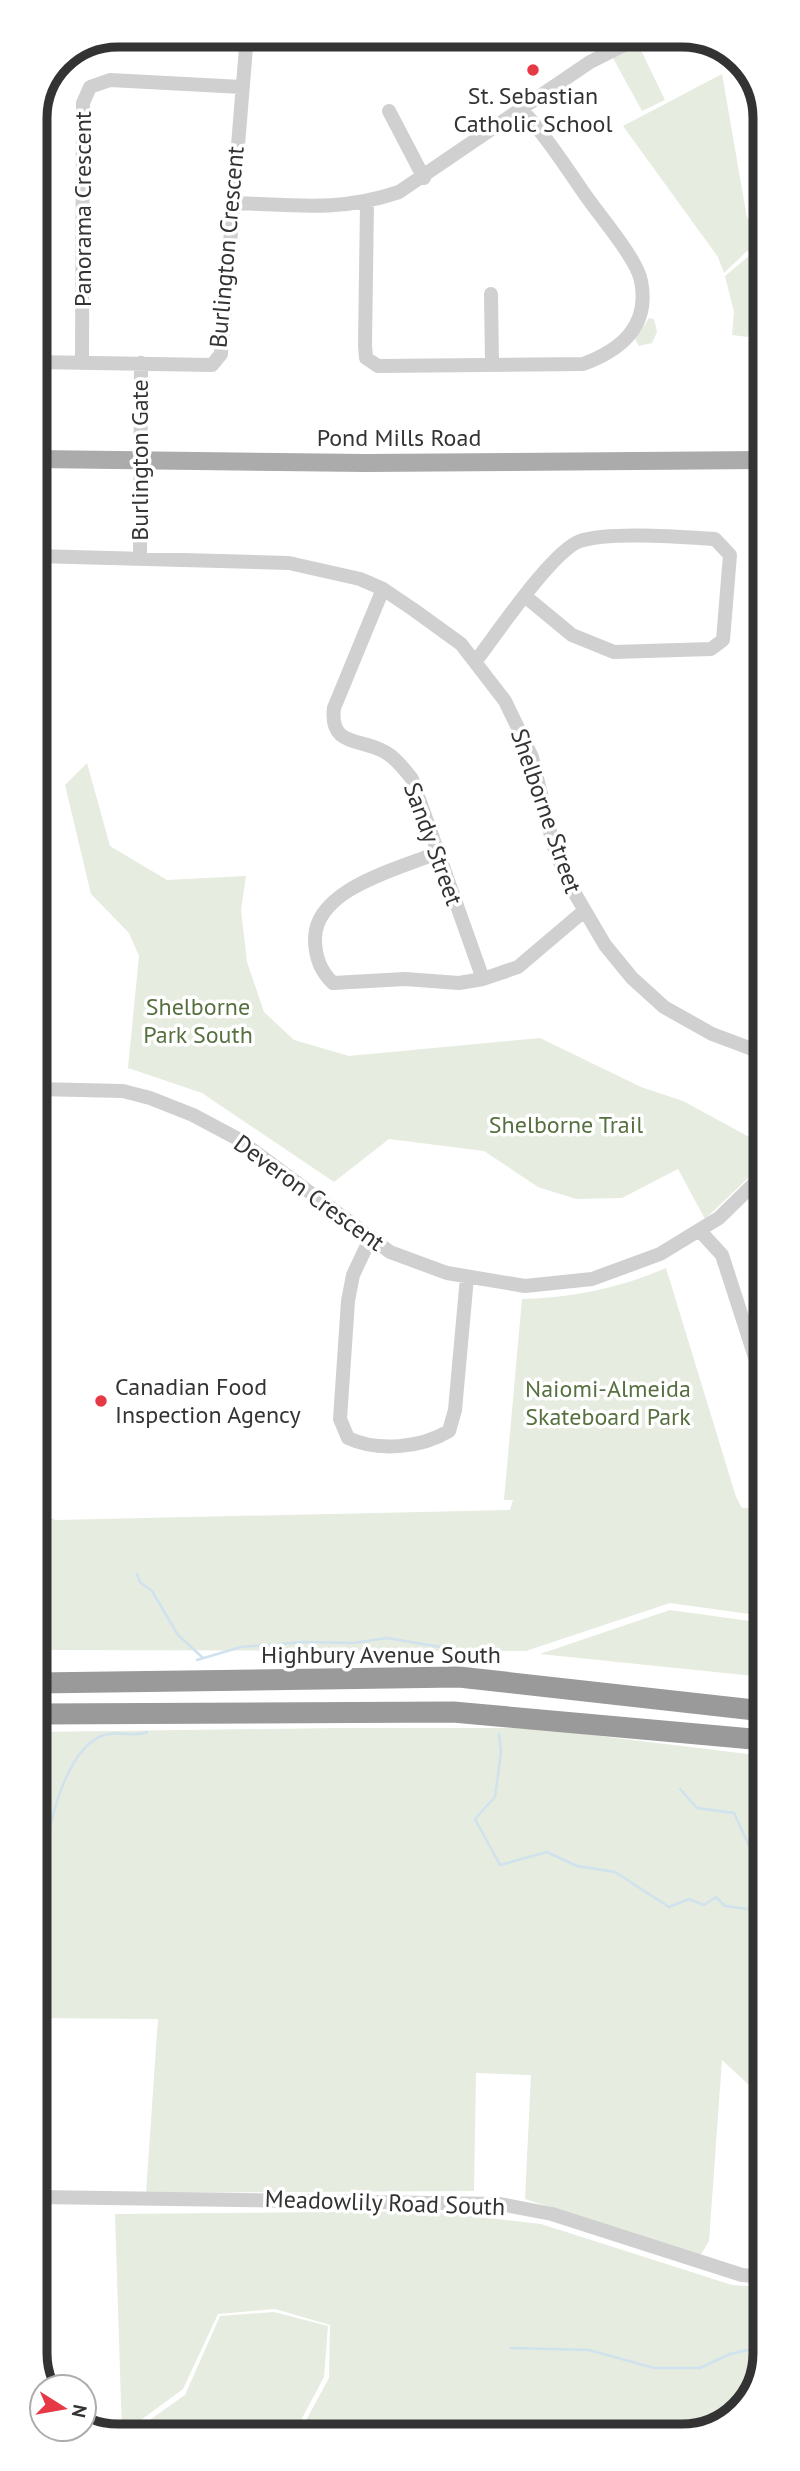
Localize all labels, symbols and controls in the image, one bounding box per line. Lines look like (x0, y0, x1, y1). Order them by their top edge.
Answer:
marker: St. Sebastian Catholic School (525, 62, 541, 78)
place label: St. Sebastian Catholic School (454, 80, 612, 139)
street label: Panorama Crescent (67, 111, 98, 307)
street label: Burlington Crescent (202, 145, 251, 349)
street label: Burlington Gate (124, 379, 155, 541)
street label: Pond Mills Road (317, 422, 481, 453)
street label: Shelborne Street (504, 724, 589, 897)
street label: Sandy Street (397, 778, 470, 910)
park label: Shelborne Park South (143, 991, 253, 1050)
park label: Shelborne Trail (489, 1109, 643, 1140)
street label: Deveron Crescent (228, 1127, 391, 1258)
place label: Canadian Food Inspection Agency (115, 1371, 301, 1430)
park label: Naiomi-Almeida Skateboard Park (525, 1373, 691, 1432)
marker: Canadian Food Inspection Agency (93, 1393, 109, 1409)
street label: Highbury Avenue South (261, 1639, 501, 1670)
street label: Meadowlily Road South (264, 2183, 506, 2222)
north arrow (28, 2373, 98, 2443)
text: N (67, 2403, 93, 2420)

